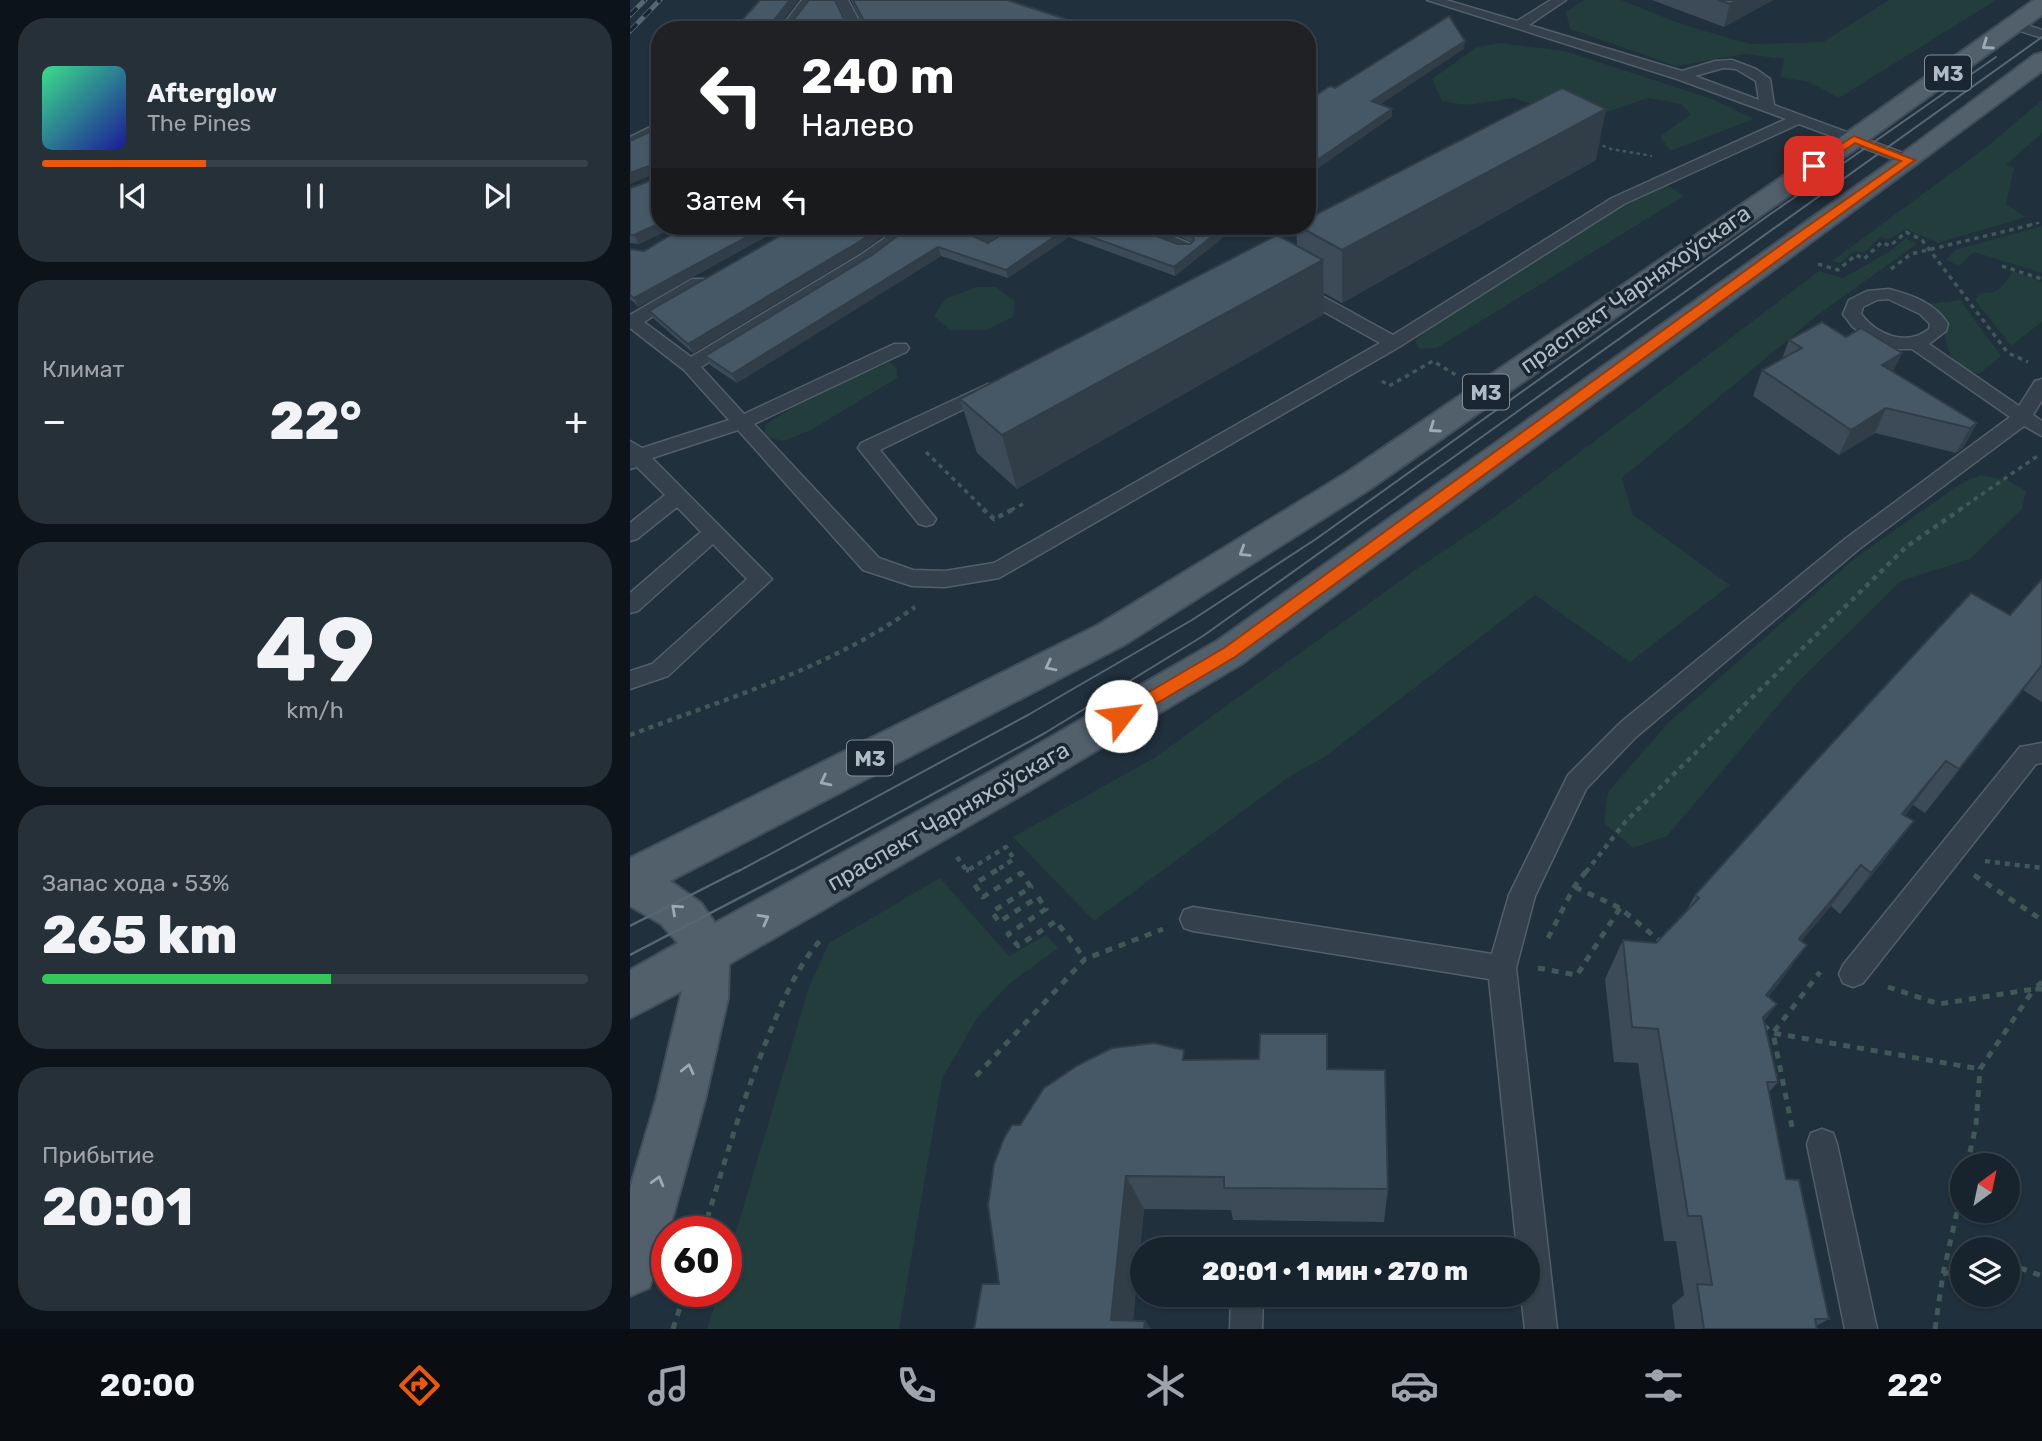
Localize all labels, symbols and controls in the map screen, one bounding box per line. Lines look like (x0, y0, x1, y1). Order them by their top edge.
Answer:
one-way arrow (1982, 37, 1995, 50)
text: 240 m (801, 47, 955, 105)
icon: left (686, 49, 777, 140)
road number: М3 (1925, 56, 1971, 90)
text: Afterglow (147, 78, 277, 109)
text: Налево (801, 106, 914, 144)
text: The Pines (147, 109, 251, 137)
pin (1784, 136, 1844, 196)
icon: arrive (1795, 147, 1833, 185)
icon: previous (114, 177, 152, 215)
icon: pause (296, 177, 334, 215)
icon: next (478, 177, 516, 215)
icon: left (776, 182, 814, 220)
text: Затем (686, 186, 762, 217)
street label: праспект Чарняхоўскага (1515, 199, 1755, 379)
text: Климат (42, 355, 124, 383)
road number: М3 (1463, 374, 1509, 410)
text: 22° (269, 390, 362, 452)
text: − (42, 398, 67, 444)
text: + (564, 398, 588, 444)
one-way arrow (1429, 420, 1442, 433)
one-way arrow (1239, 543, 1252, 556)
text: 49 (255, 596, 375, 704)
one-way arrow (1045, 658, 1057, 672)
position arrow (1084, 679, 1158, 753)
text: km/h (286, 696, 344, 724)
street label: праспект Чарняхоўскага (822, 735, 1074, 897)
road number: М3 (847, 740, 893, 776)
one-way arrow (820, 772, 833, 786)
text: Запас хода · 53% (42, 869, 230, 897)
text: 265 km (42, 904, 237, 966)
one-way arrow (671, 905, 684, 917)
one-way arrow (757, 914, 769, 927)
one-way arrow (680, 1063, 695, 1075)
text: Прибытие (42, 1141, 154, 1169)
north arrow (1950, 1153, 2020, 1223)
map controls (1950, 1153, 2020, 1307)
one-way arrow (650, 1175, 664, 1187)
text: 20:01 (42, 1176, 193, 1238)
speed limit sign: 60 (651, 1216, 742, 1307)
button: layers (1950, 1237, 2020, 1307)
text: 20:01 · 1 мин · 270 m (1202, 1256, 1468, 1287)
icon: directions (395, 1361, 444, 1410)
icon: music (644, 1361, 693, 1410)
icon: phone (892, 1361, 941, 1410)
icon: climate (1141, 1361, 1190, 1410)
icon: car (1390, 1361, 1439, 1410)
icon: filters (1639, 1361, 1688, 1410)
text: 20:00 (100, 1366, 195, 1404)
text: 22° (1887, 1366, 1942, 1404)

